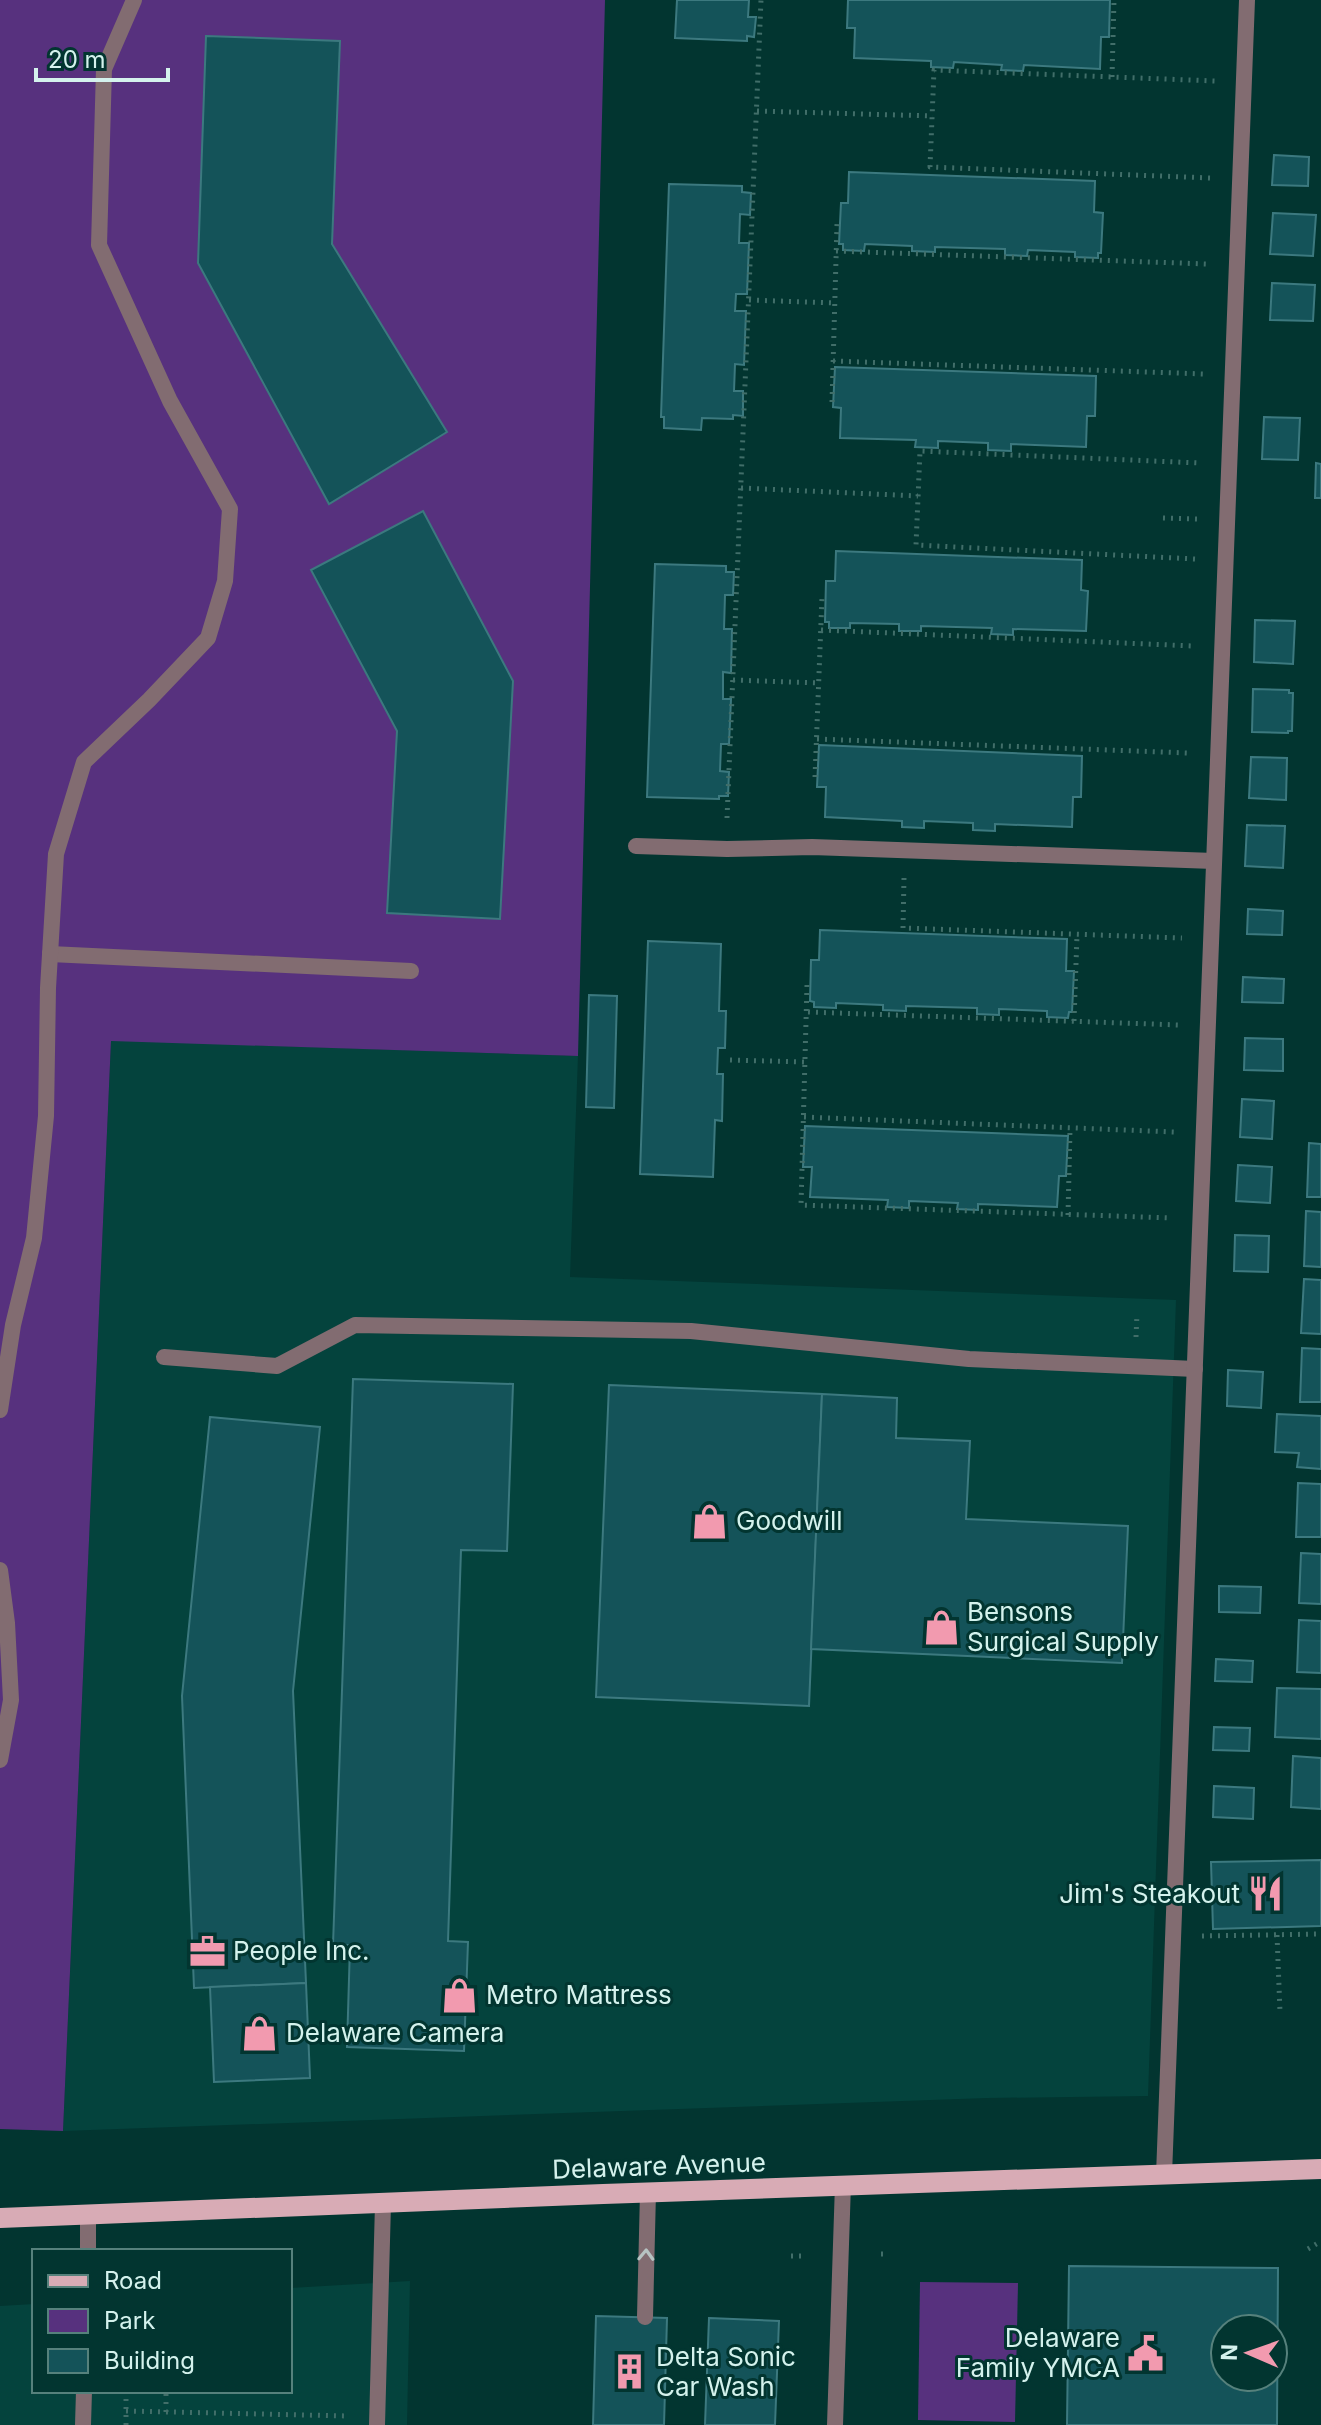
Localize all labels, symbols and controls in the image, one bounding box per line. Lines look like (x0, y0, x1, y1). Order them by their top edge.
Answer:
scale bar (36, 32, 168, 82)
text: 20 m (48, 45, 106, 74)
shop icon: Goodwill (691, 1502, 729, 1540)
place label: Goodwill (736, 1505, 843, 1536)
place label: Bensons Surgical Supply (967, 1596, 1159, 1657)
shop icon: Bensons Surgical Supply (922, 1608, 960, 1646)
restaurant icon: Jim's Steakout (1247, 1875, 1285, 1913)
place label: Jim's Steakout (1059, 1878, 1240, 1909)
office icon: People Inc. (188, 1932, 226, 1970)
place label: People Inc. (233, 1935, 370, 1966)
shop icon: Metro Mattress (441, 1976, 479, 2014)
place label: Metro Mattress (486, 1979, 672, 2010)
shop icon: Delaware Camera (241, 2014, 279, 2052)
place label: Delaware Camera (286, 2017, 504, 2048)
street label: Delaware Avenue (552, 2146, 766, 2185)
one-way arrow (638, 2248, 655, 2261)
legend (32, 2249, 292, 2393)
text: Road (104, 2266, 162, 2295)
text: Park (104, 2306, 155, 2335)
north arrow (1209, 2313, 1289, 2393)
place label: Delaware Family YMCA (956, 2322, 1120, 2383)
public building icon: Delaware Family YMCA (1127, 2334, 1165, 2372)
place label: Delta Sonic Car Wash (656, 2341, 796, 2402)
text: N (1216, 2343, 1242, 2361)
text: Building (104, 2346, 195, 2375)
building icon: Delta Sonic Car Wash (611, 2353, 649, 2391)

